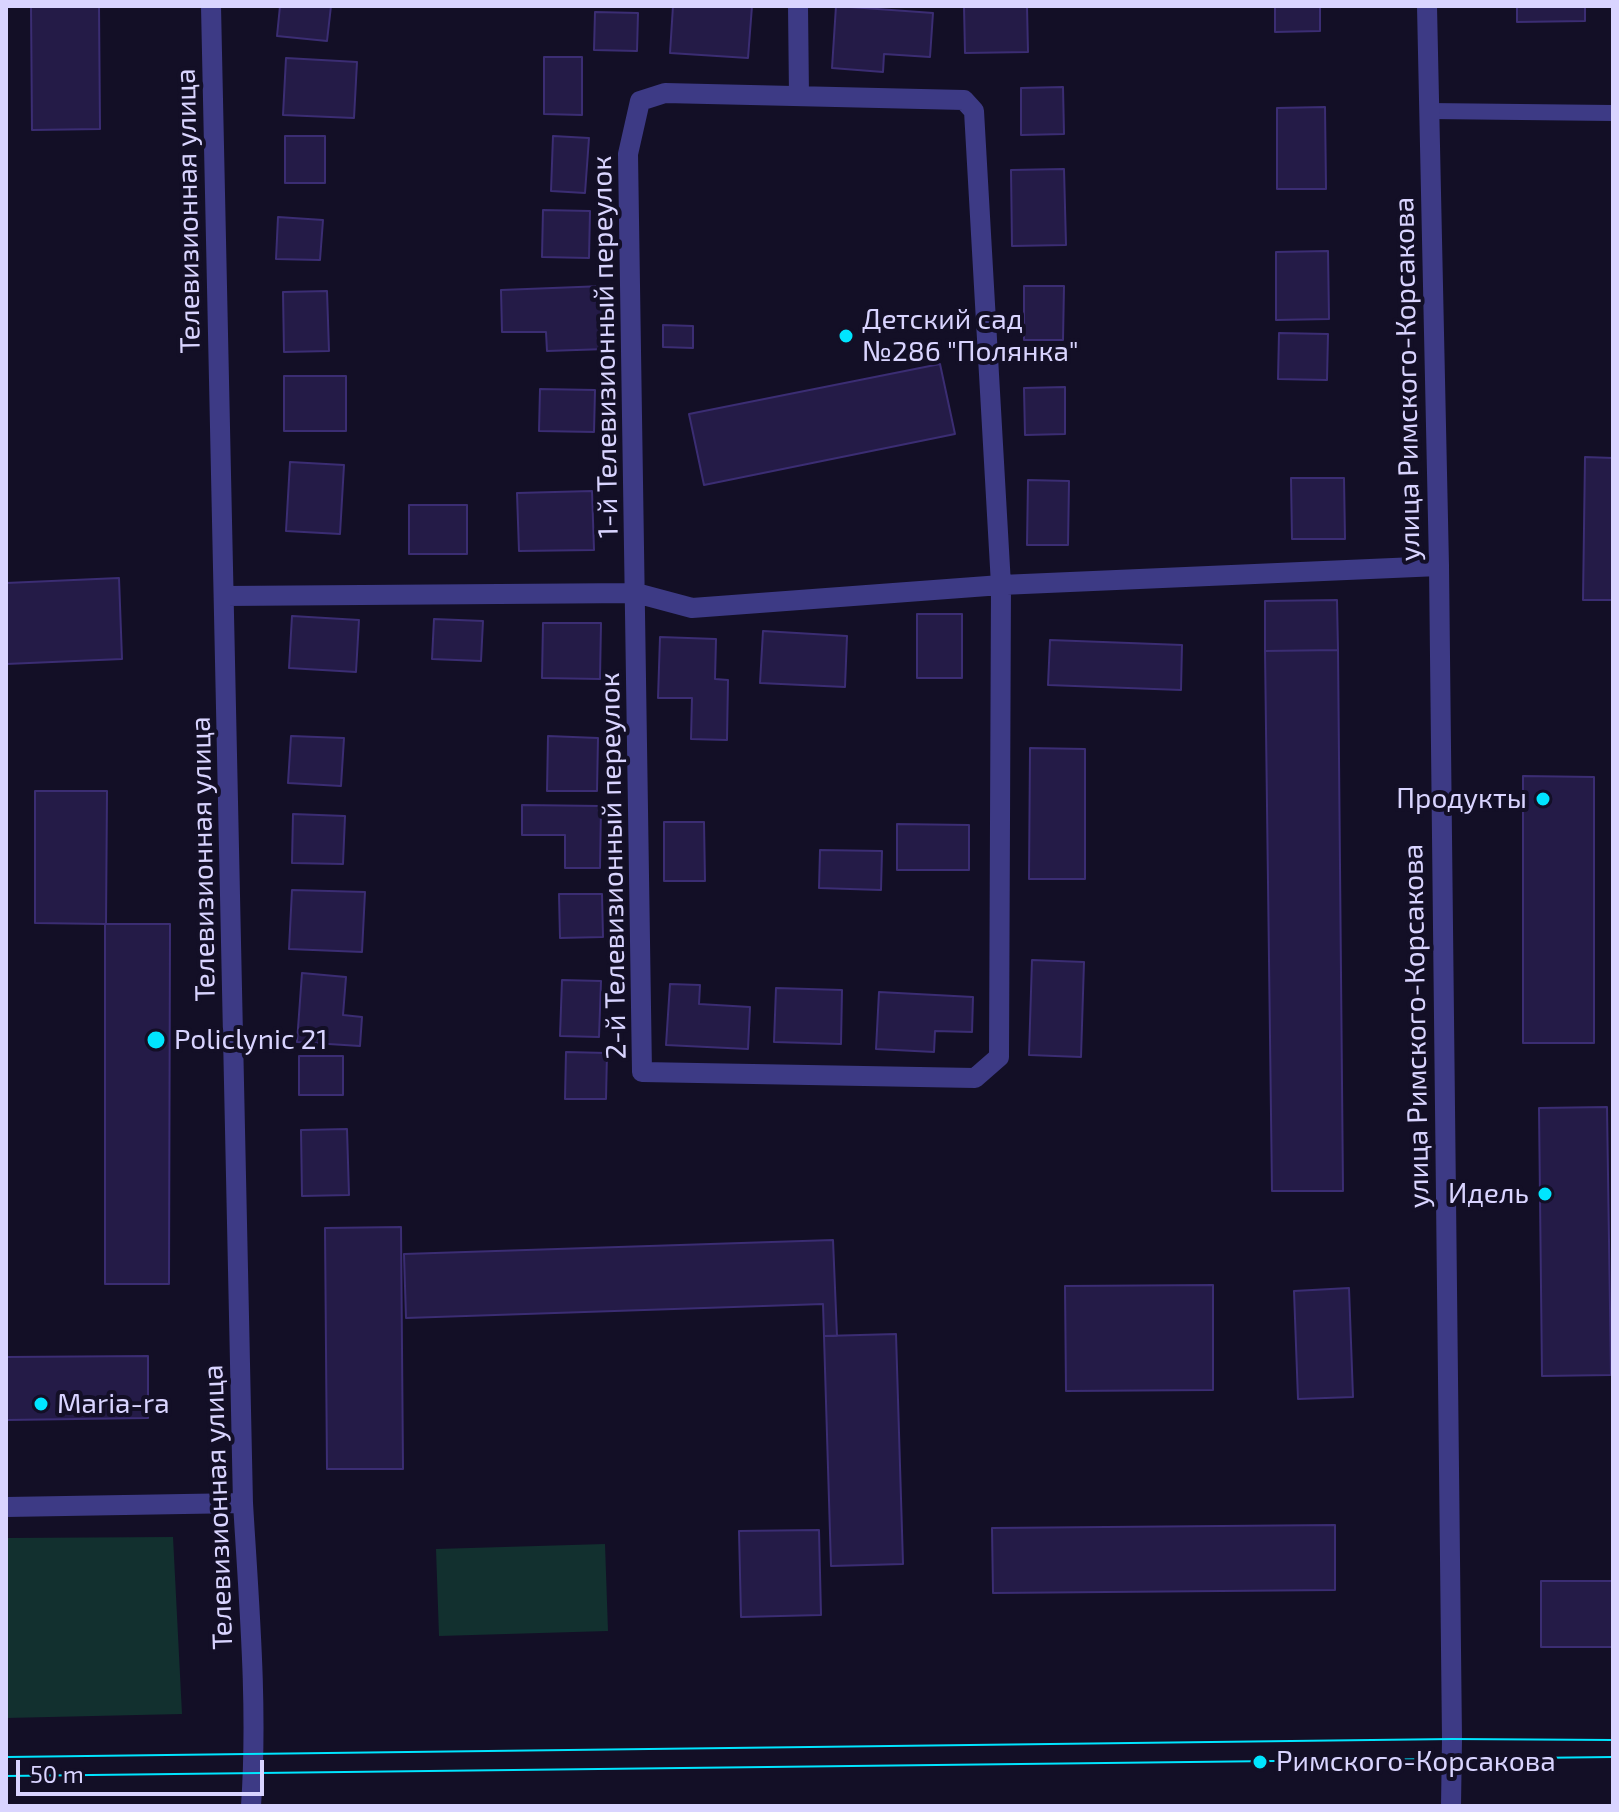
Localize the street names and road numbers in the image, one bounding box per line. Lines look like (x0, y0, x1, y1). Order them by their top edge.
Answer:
street label: Телевизионная улица (169, 68, 207, 354)
street label: 1-й Телевизионный переулок (585, 155, 625, 539)
street label: улица Римского-Корсакова (1387, 197, 1427, 561)
street label: 2-й Телевизионный переулок (593, 672, 633, 1060)
street label: Телевизионная улица (184, 716, 222, 1002)
street label: улица Римского-Корсакова (1396, 844, 1436, 1208)
street label: Телевизионная улица (196, 1364, 240, 1650)

